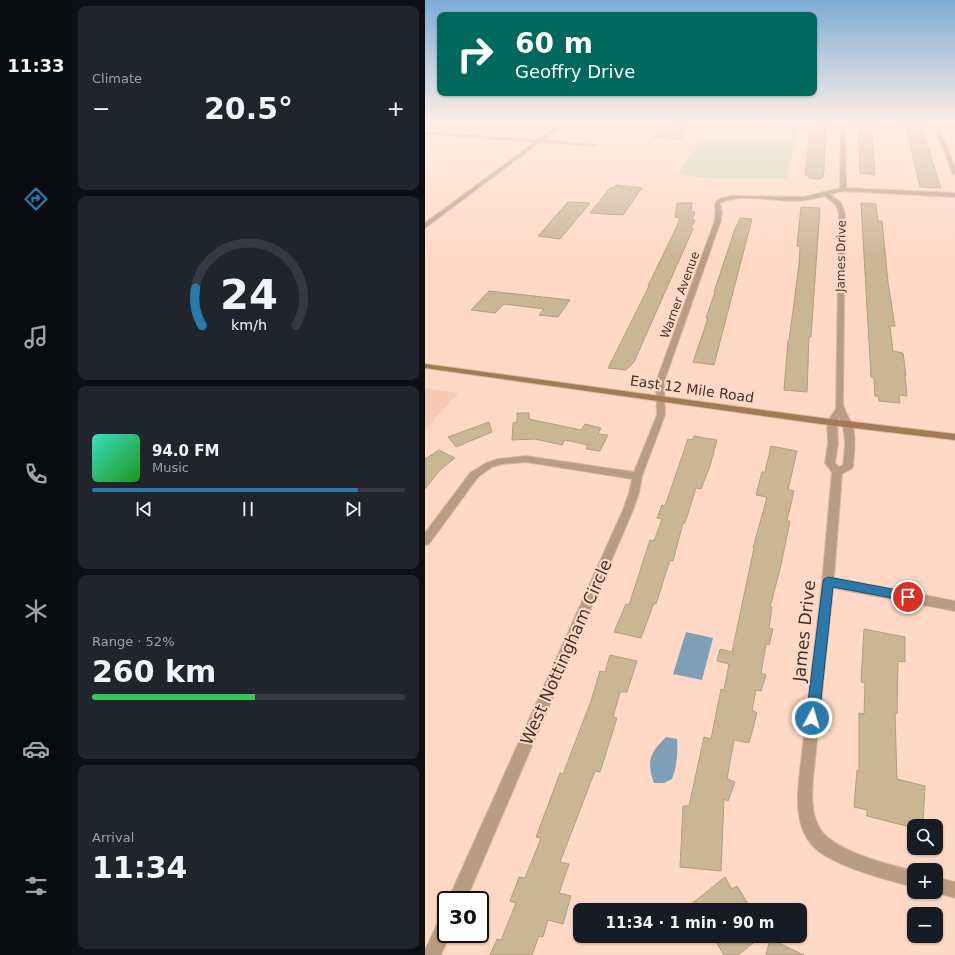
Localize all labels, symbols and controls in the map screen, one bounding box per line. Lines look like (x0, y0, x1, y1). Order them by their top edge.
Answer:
text: 60 m (515, 27, 593, 60)
icon: right (449, 28, 501, 80)
text: 11:33 (7, 55, 65, 76)
text: Geoffry Drive (515, 61, 635, 82)
text: Climate (92, 71, 142, 86)
text: 20.5° (204, 91, 293, 126)
text: − (92, 96, 110, 121)
text: + (387, 96, 405, 121)
icon: directions (22, 185, 50, 213)
street label: James Drive (833, 220, 849, 293)
street label: Warner Avenue (658, 250, 702, 340)
text: 24 (220, 269, 277, 318)
text: km/h (230, 316, 267, 332)
icon: music (22, 323, 50, 351)
street label: East 12 Mile Road (629, 372, 755, 406)
text: 94.0 FM (152, 442, 219, 460)
icon: phone (22, 460, 50, 488)
text: Music (152, 460, 189, 475)
icon: previous (133, 498, 155, 520)
icon: pause (237, 498, 259, 520)
icon: next (342, 498, 364, 520)
street label: West Nottingham Circle (516, 556, 616, 748)
street label: James Drive (789, 579, 819, 684)
pin (891, 580, 925, 614)
icon: arrive (897, 586, 919, 608)
icon: climate (22, 597, 50, 625)
text: Range · 52% (92, 634, 175, 649)
text: 260 km (92, 654, 216, 689)
position arrow (791, 697, 833, 739)
icon: car (22, 735, 50, 763)
map controls (907, 819, 943, 943)
button: search (907, 819, 943, 855)
text: Arrival (92, 830, 134, 845)
text: 11:34 (92, 850, 188, 885)
button: + (907, 863, 943, 899)
icon: filters (22, 872, 50, 900)
speed limit sign: 30 (437, 891, 489, 943)
button: − (907, 907, 943, 943)
text: 11:34 · 1 min · 90 m (606, 914, 774, 932)

